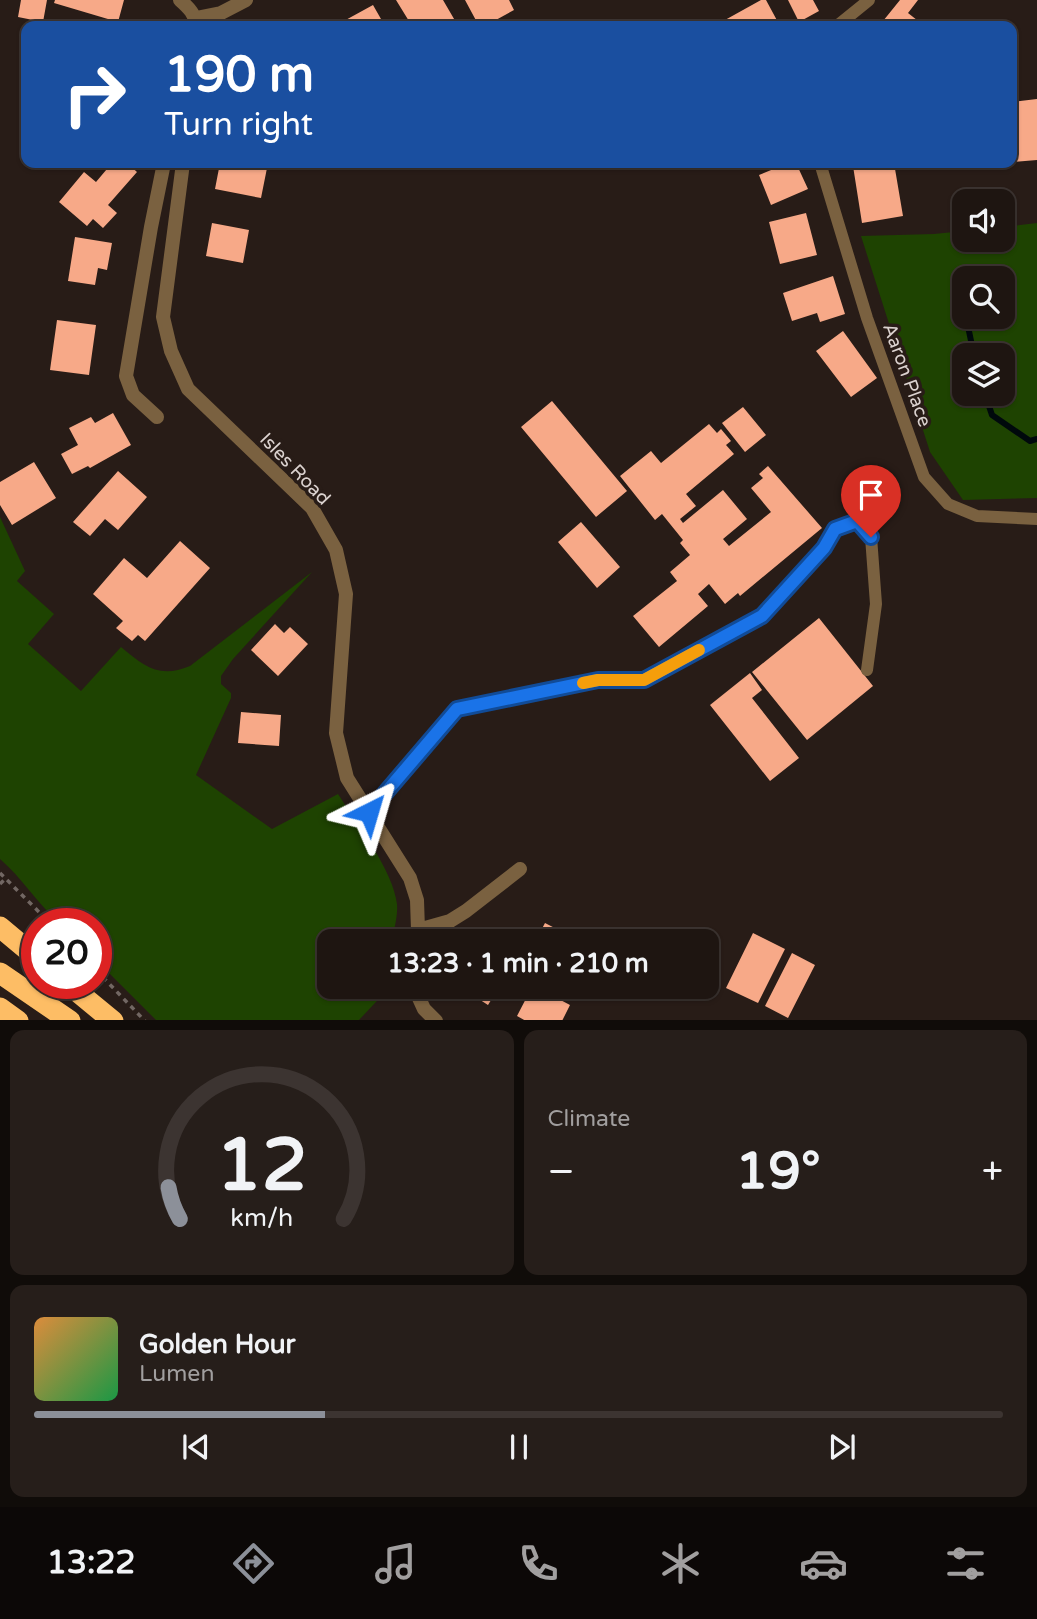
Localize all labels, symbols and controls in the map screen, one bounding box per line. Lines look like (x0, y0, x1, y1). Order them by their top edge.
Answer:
text: 190 m (164, 46, 314, 105)
icon: right (49, 49, 140, 140)
text: Turn right (164, 106, 313, 144)
map controls (952, 189, 1015, 406)
button: sound (952, 189, 1015, 252)
button: search (952, 266, 1015, 329)
street label: Aaron Place (878, 320, 936, 430)
button: layers (952, 343, 1015, 406)
street label: Isles Road (255, 428, 335, 510)
pin (841, 465, 901, 537)
icon: arrive (852, 476, 890, 514)
position arrow (332, 775, 406, 849)
speed limit sign: 20 (21, 908, 112, 999)
text: 13:23 · 1 min · 210 m (387, 948, 649, 979)
text: Climate (548, 1105, 630, 1133)
text: 12 (216, 1122, 307, 1210)
text: 19° (736, 1140, 821, 1203)
text: − (548, 1149, 575, 1195)
text: + (982, 1149, 1003, 1195)
text: km/h (230, 1202, 293, 1232)
text: Golden Hour (139, 1329, 296, 1360)
text: Lumen (139, 1360, 214, 1388)
icon: previous (177, 1428, 215, 1466)
icon: pause (500, 1428, 538, 1466)
icon: next (823, 1428, 861, 1466)
icon: directions (229, 1539, 278, 1588)
icon: music (371, 1539, 420, 1588)
icon: phone (514, 1539, 563, 1588)
icon: climate (656, 1539, 705, 1588)
icon: car (799, 1539, 848, 1588)
icon: filters (941, 1539, 990, 1588)
text: 13:22 (47, 1544, 135, 1582)

